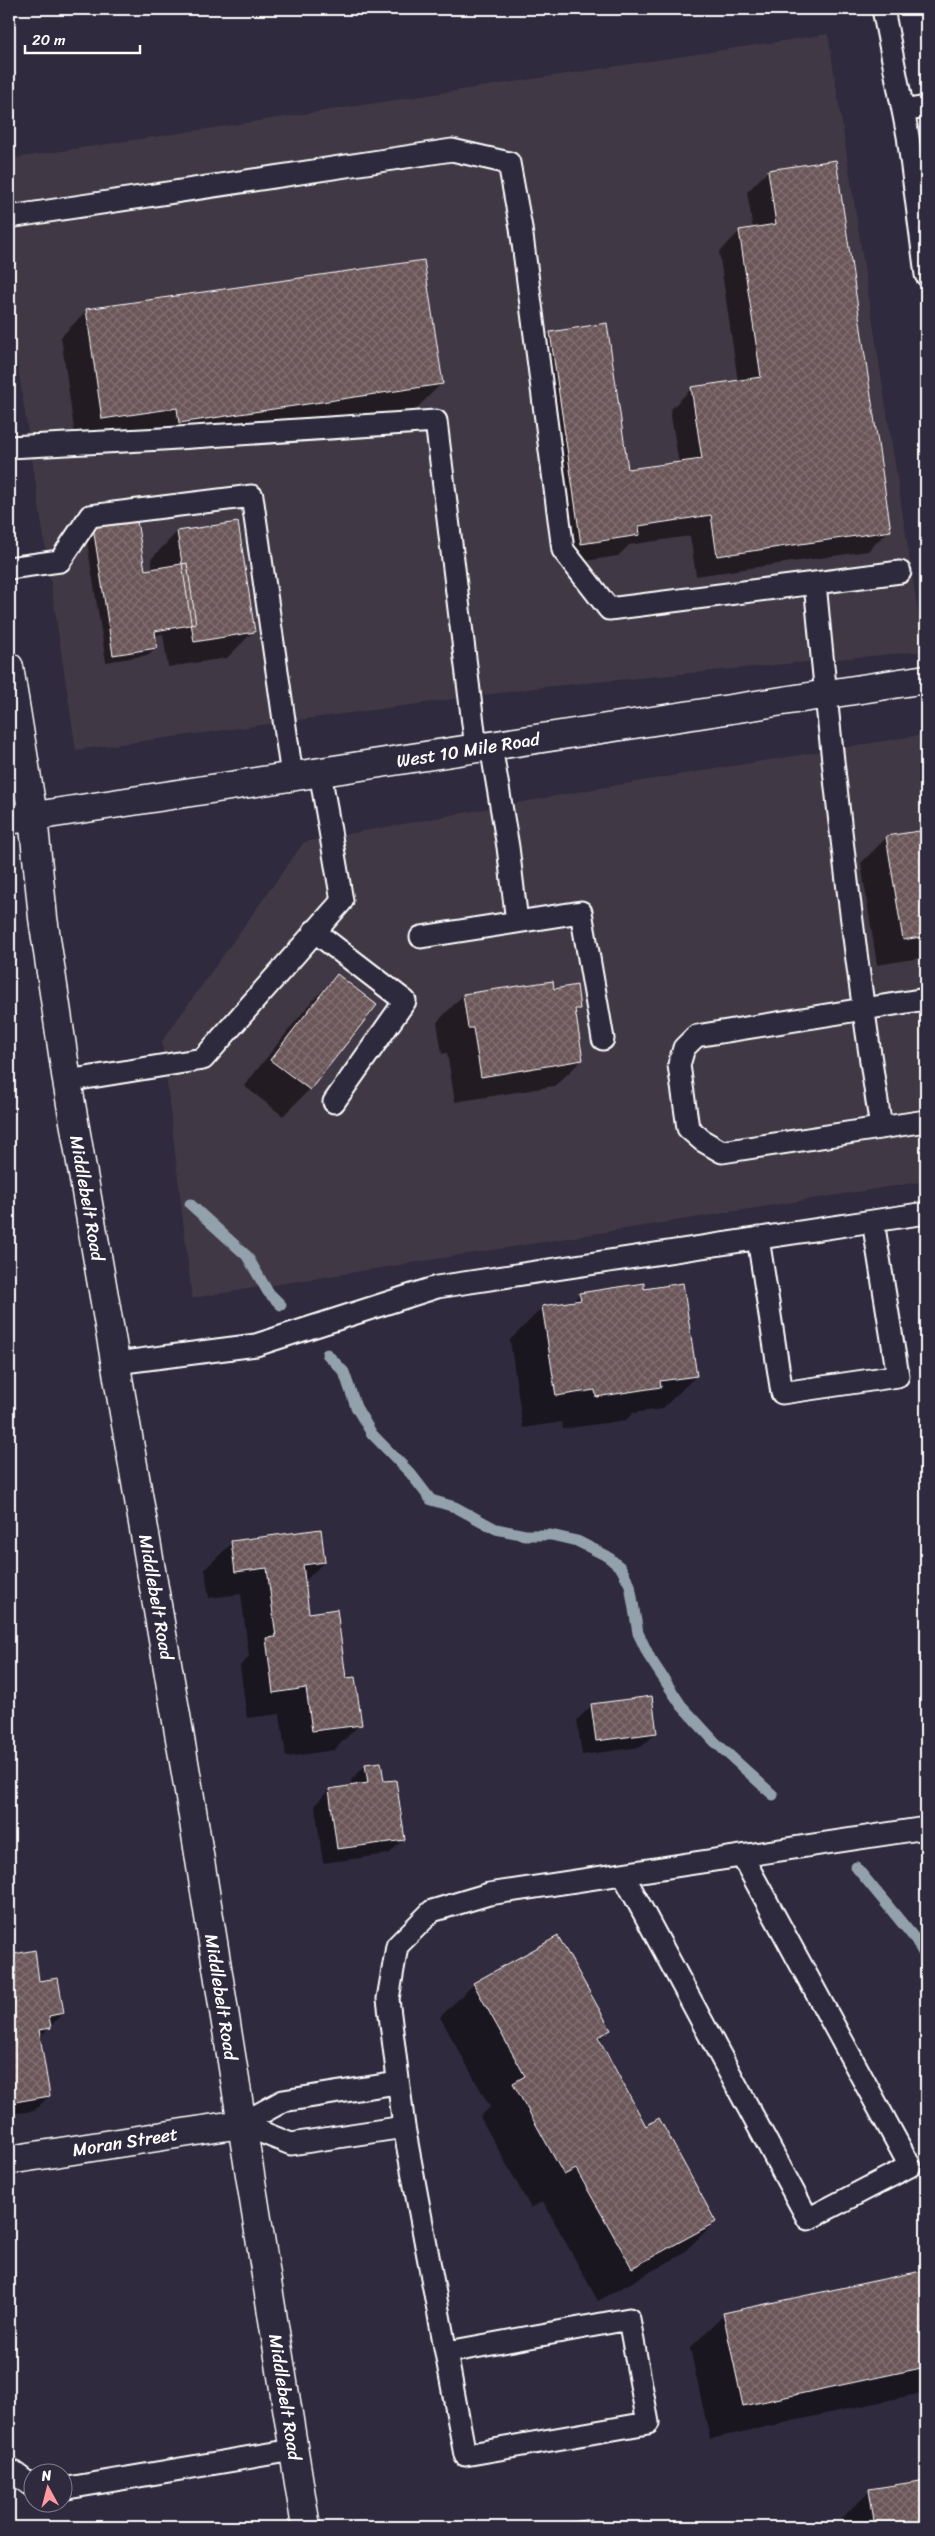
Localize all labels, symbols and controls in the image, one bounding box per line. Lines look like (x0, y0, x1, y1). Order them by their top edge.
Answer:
scale bar (25, 22, 140, 54)
text: 20 m (32, 27, 66, 53)
street label: West 10 Mile Road (394, 723, 544, 777)
street label: Middlebelt Road (60, 1133, 114, 1265)
street label: Middlebelt Road (129, 1532, 183, 1664)
street label: Middlebelt Road (195, 1932, 247, 2064)
street label: Moran Street (70, 2118, 180, 2166)
street label: Middlebelt Road (259, 2332, 311, 2464)
text: N (39, 2463, 53, 2489)
north arrow (22, 2464, 72, 2514)

